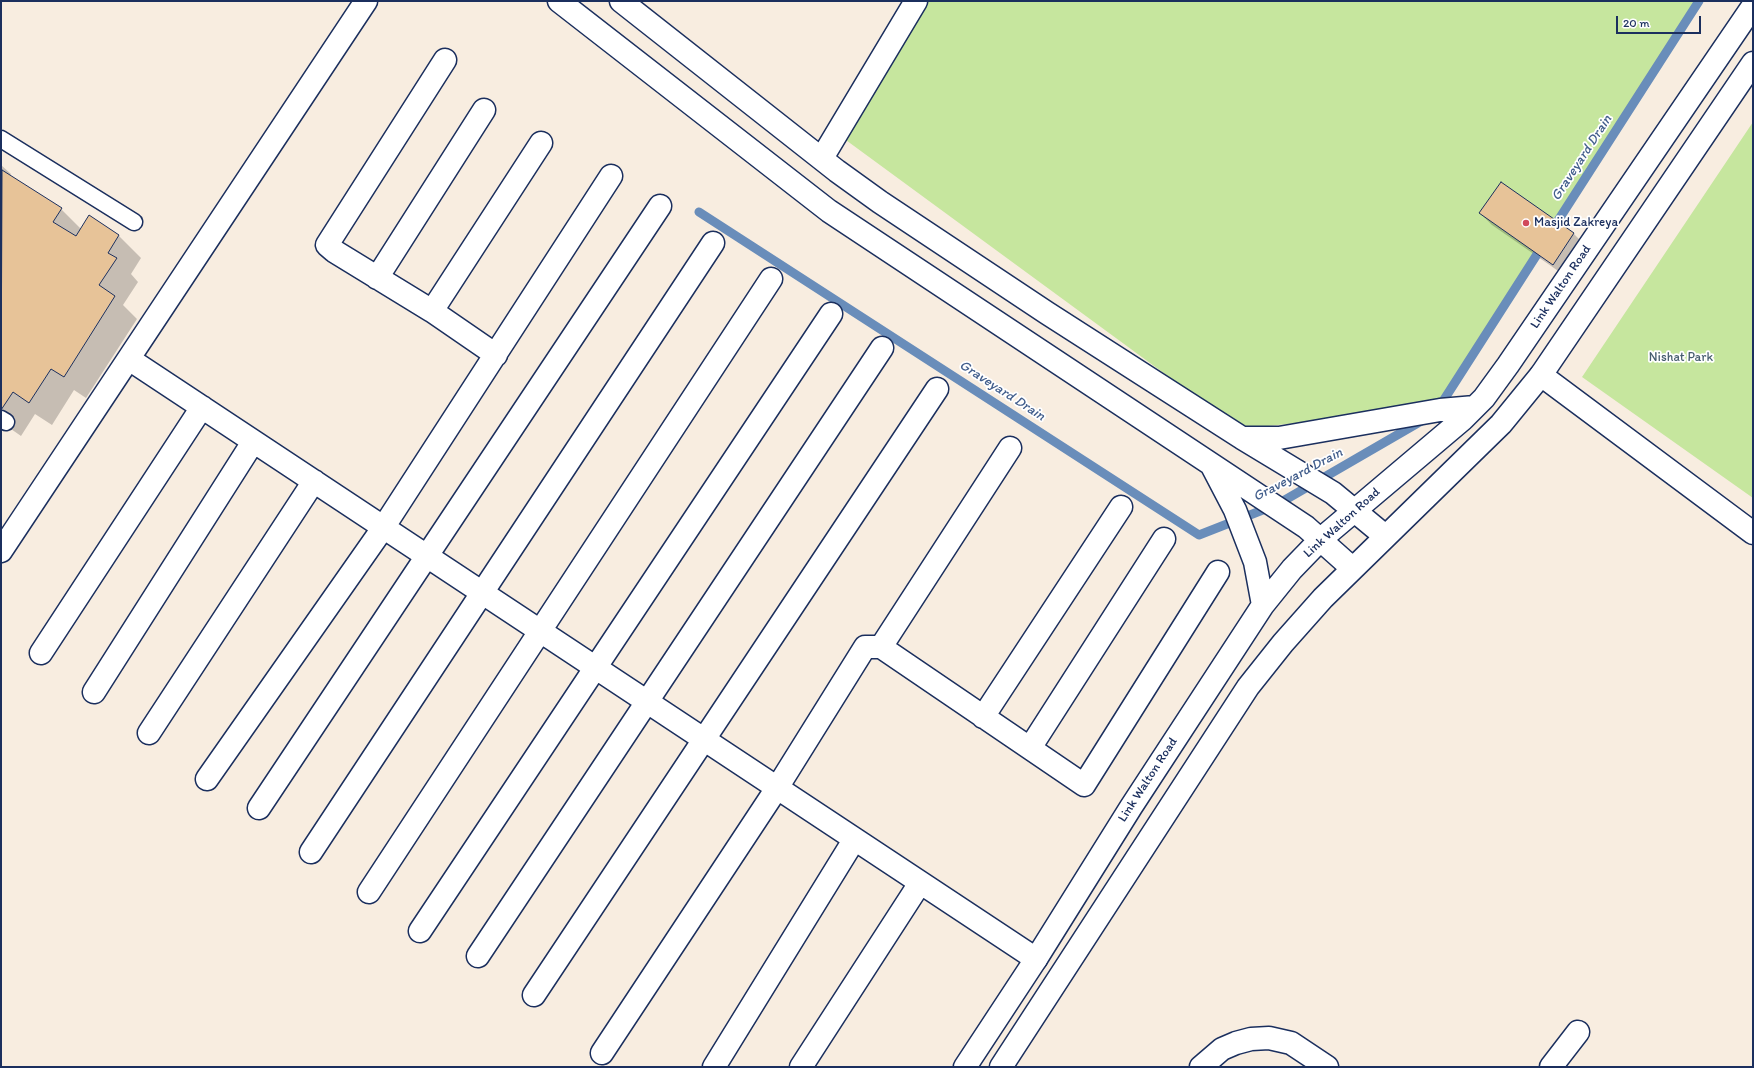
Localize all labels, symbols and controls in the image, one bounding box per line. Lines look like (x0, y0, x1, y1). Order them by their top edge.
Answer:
scale bar (1618, 8, 1703, 34)
text: 20 m (1623, 16, 1650, 30)
water label: Graveyard Drain (1548, 112, 1616, 204)
place label: Masjid Zakreya (1534, 215, 1618, 231)
marker: Masjid Zakreya (1521, 218, 1531, 228)
street label: Link Walton Road (1527, 242, 1595, 332)
park label: Nishat Park (1649, 350, 1713, 366)
water label: Graveyard Drain (956, 357, 1048, 425)
water label: Graveyard Drain (1250, 444, 1346, 506)
street label: Link Walton Road (1300, 485, 1384, 561)
street label: Link Walton Road (1115, 735, 1181, 825)

